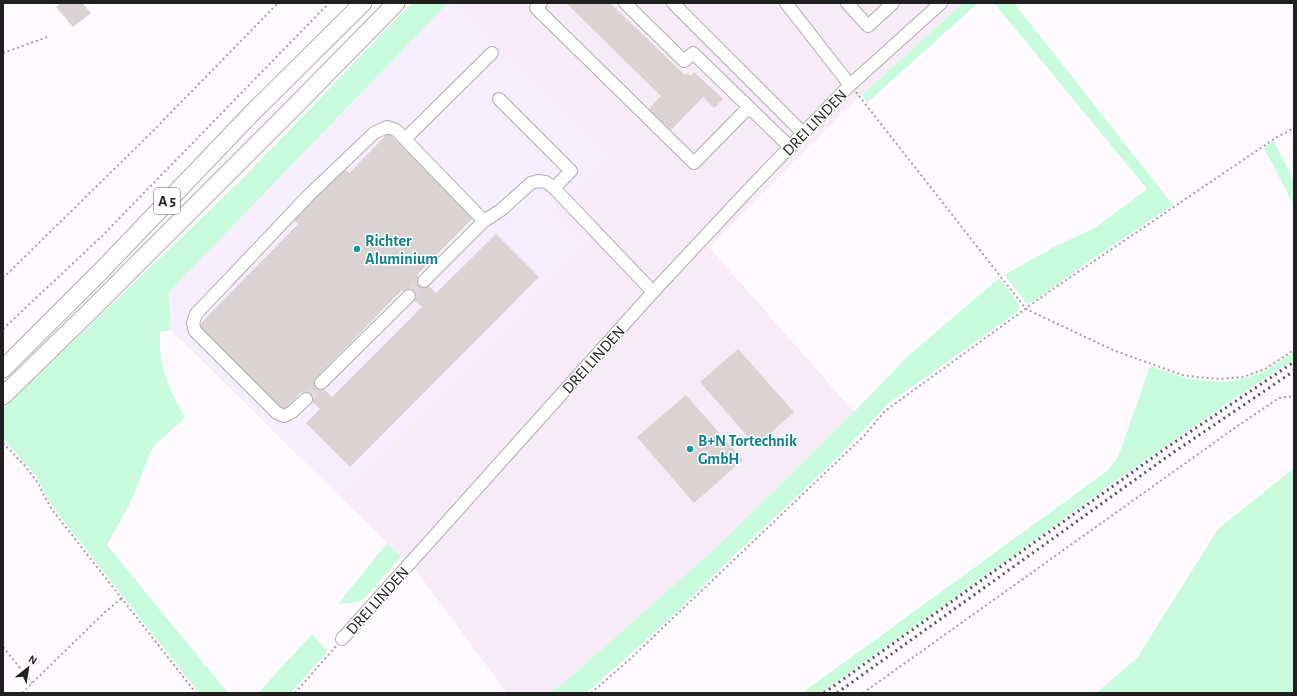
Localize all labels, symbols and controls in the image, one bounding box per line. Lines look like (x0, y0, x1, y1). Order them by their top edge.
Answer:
street label: DREI LINDEN (780, 87, 850, 159)
road number: A 5 (154, 188, 180, 214)
place label: Richter Aluminium (365, 233, 438, 267)
marker: Richter Aluminium (352, 244, 362, 254)
street label: DREI LINDEN (559, 323, 628, 397)
place label: B+N Tortechnik GmbH (698, 433, 797, 467)
marker: B+N Tortechnik GmbH (685, 444, 695, 454)
street label: DREI LINDEN (343, 564, 412, 638)
north arrow (8, 648, 48, 688)
text: N (27, 653, 39, 666)

